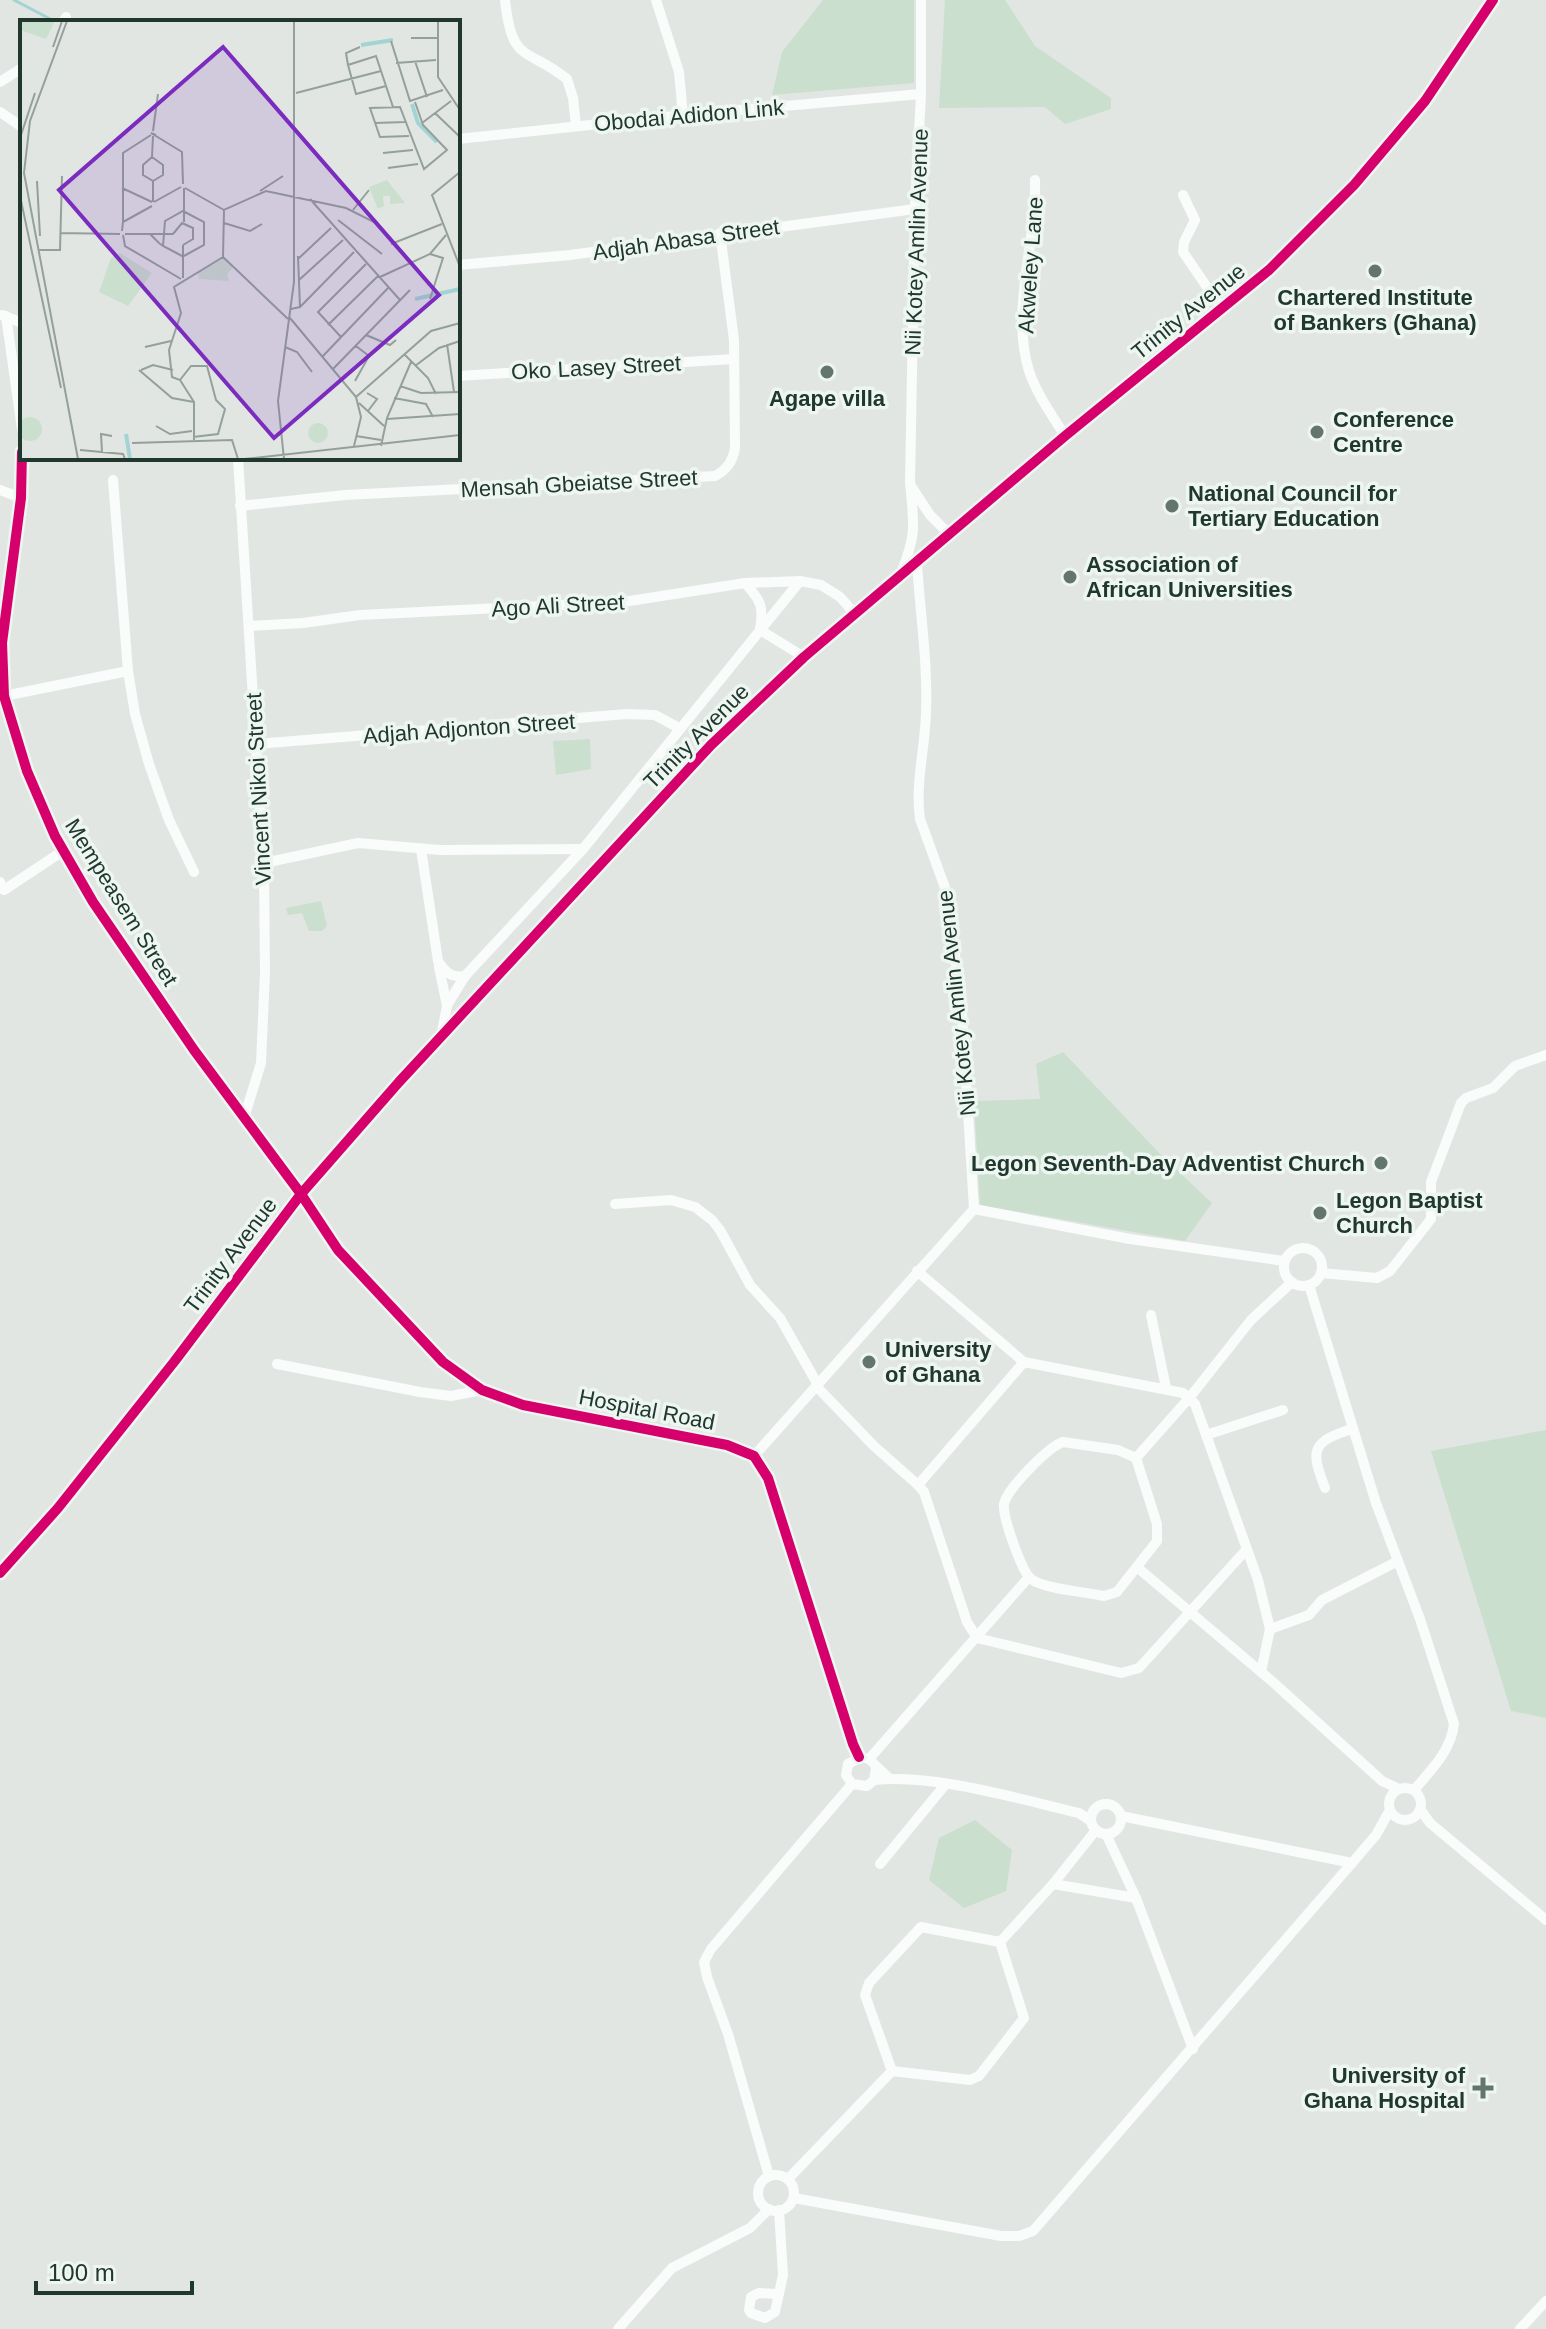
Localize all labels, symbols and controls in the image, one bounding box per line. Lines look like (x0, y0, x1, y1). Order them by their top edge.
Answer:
inset map (20, 20, 460, 460)
street label: Obodai Adidon Link (593, 95, 786, 136)
street label: Nii Kotey Amlin Avenue (900, 128, 933, 356)
street label: Akweley Lane (1013, 196, 1048, 334)
street label: Adjah Abasa Street (591, 214, 781, 265)
street label: Trinity Avenue (1127, 258, 1250, 365)
marker: Chartered Institute of Bankers (Ghana) (1366, 262, 1384, 280)
place label: Chartered Institute of Bankers (Ghana) (1274, 285, 1476, 335)
street label: Oko Lasey Street (510, 351, 682, 384)
marker: Agape villa (818, 363, 836, 381)
place label: Agape villa (769, 386, 886, 411)
place label: Conference Centre (1333, 407, 1454, 457)
marker: Conference Centre (1308, 423, 1326, 441)
street label: Mensah Gbeiatse Street (460, 465, 698, 502)
place label: National Council for Tertiary Education (1188, 481, 1397, 531)
marker: National Council for Tertiary Education (1163, 497, 1181, 515)
place label: Association of African Universities (1086, 552, 1293, 602)
marker: Association of African Universities (1061, 568, 1079, 586)
street label: Ago Ali Street (491, 590, 625, 621)
street label: Trinity Avenue (639, 679, 754, 794)
street label: Vincent Nikoi Street (241, 692, 276, 886)
street label: Adjah Adjonton Street (362, 709, 576, 748)
street label: Mempeasem Street (60, 814, 183, 990)
street label: Nii Kotey Amlin Avenue (932, 889, 981, 1117)
place label: Legon Seventh-Day Adventist Church (971, 1151, 1365, 1176)
marker: Legon Seventh-Day Adventist Church (1372, 1154, 1390, 1172)
place label: Legon Baptist Church (1336, 1188, 1483, 1238)
street label: Trinity Avenue (179, 1193, 282, 1318)
marker: Legon Baptist Church (1311, 1204, 1329, 1222)
place label: University of Ghana (885, 1337, 992, 1387)
marker: University of Ghana (860, 1353, 878, 1371)
street label: Hospital Road (577, 1384, 717, 1435)
place label: University of Ghana Hospital (1304, 2063, 1466, 2113)
marker: University of Ghana Hospital (1472, 2077, 1494, 2099)
scale bar (36, 2245, 192, 2295)
text: 100 m (48, 2259, 115, 2286)

